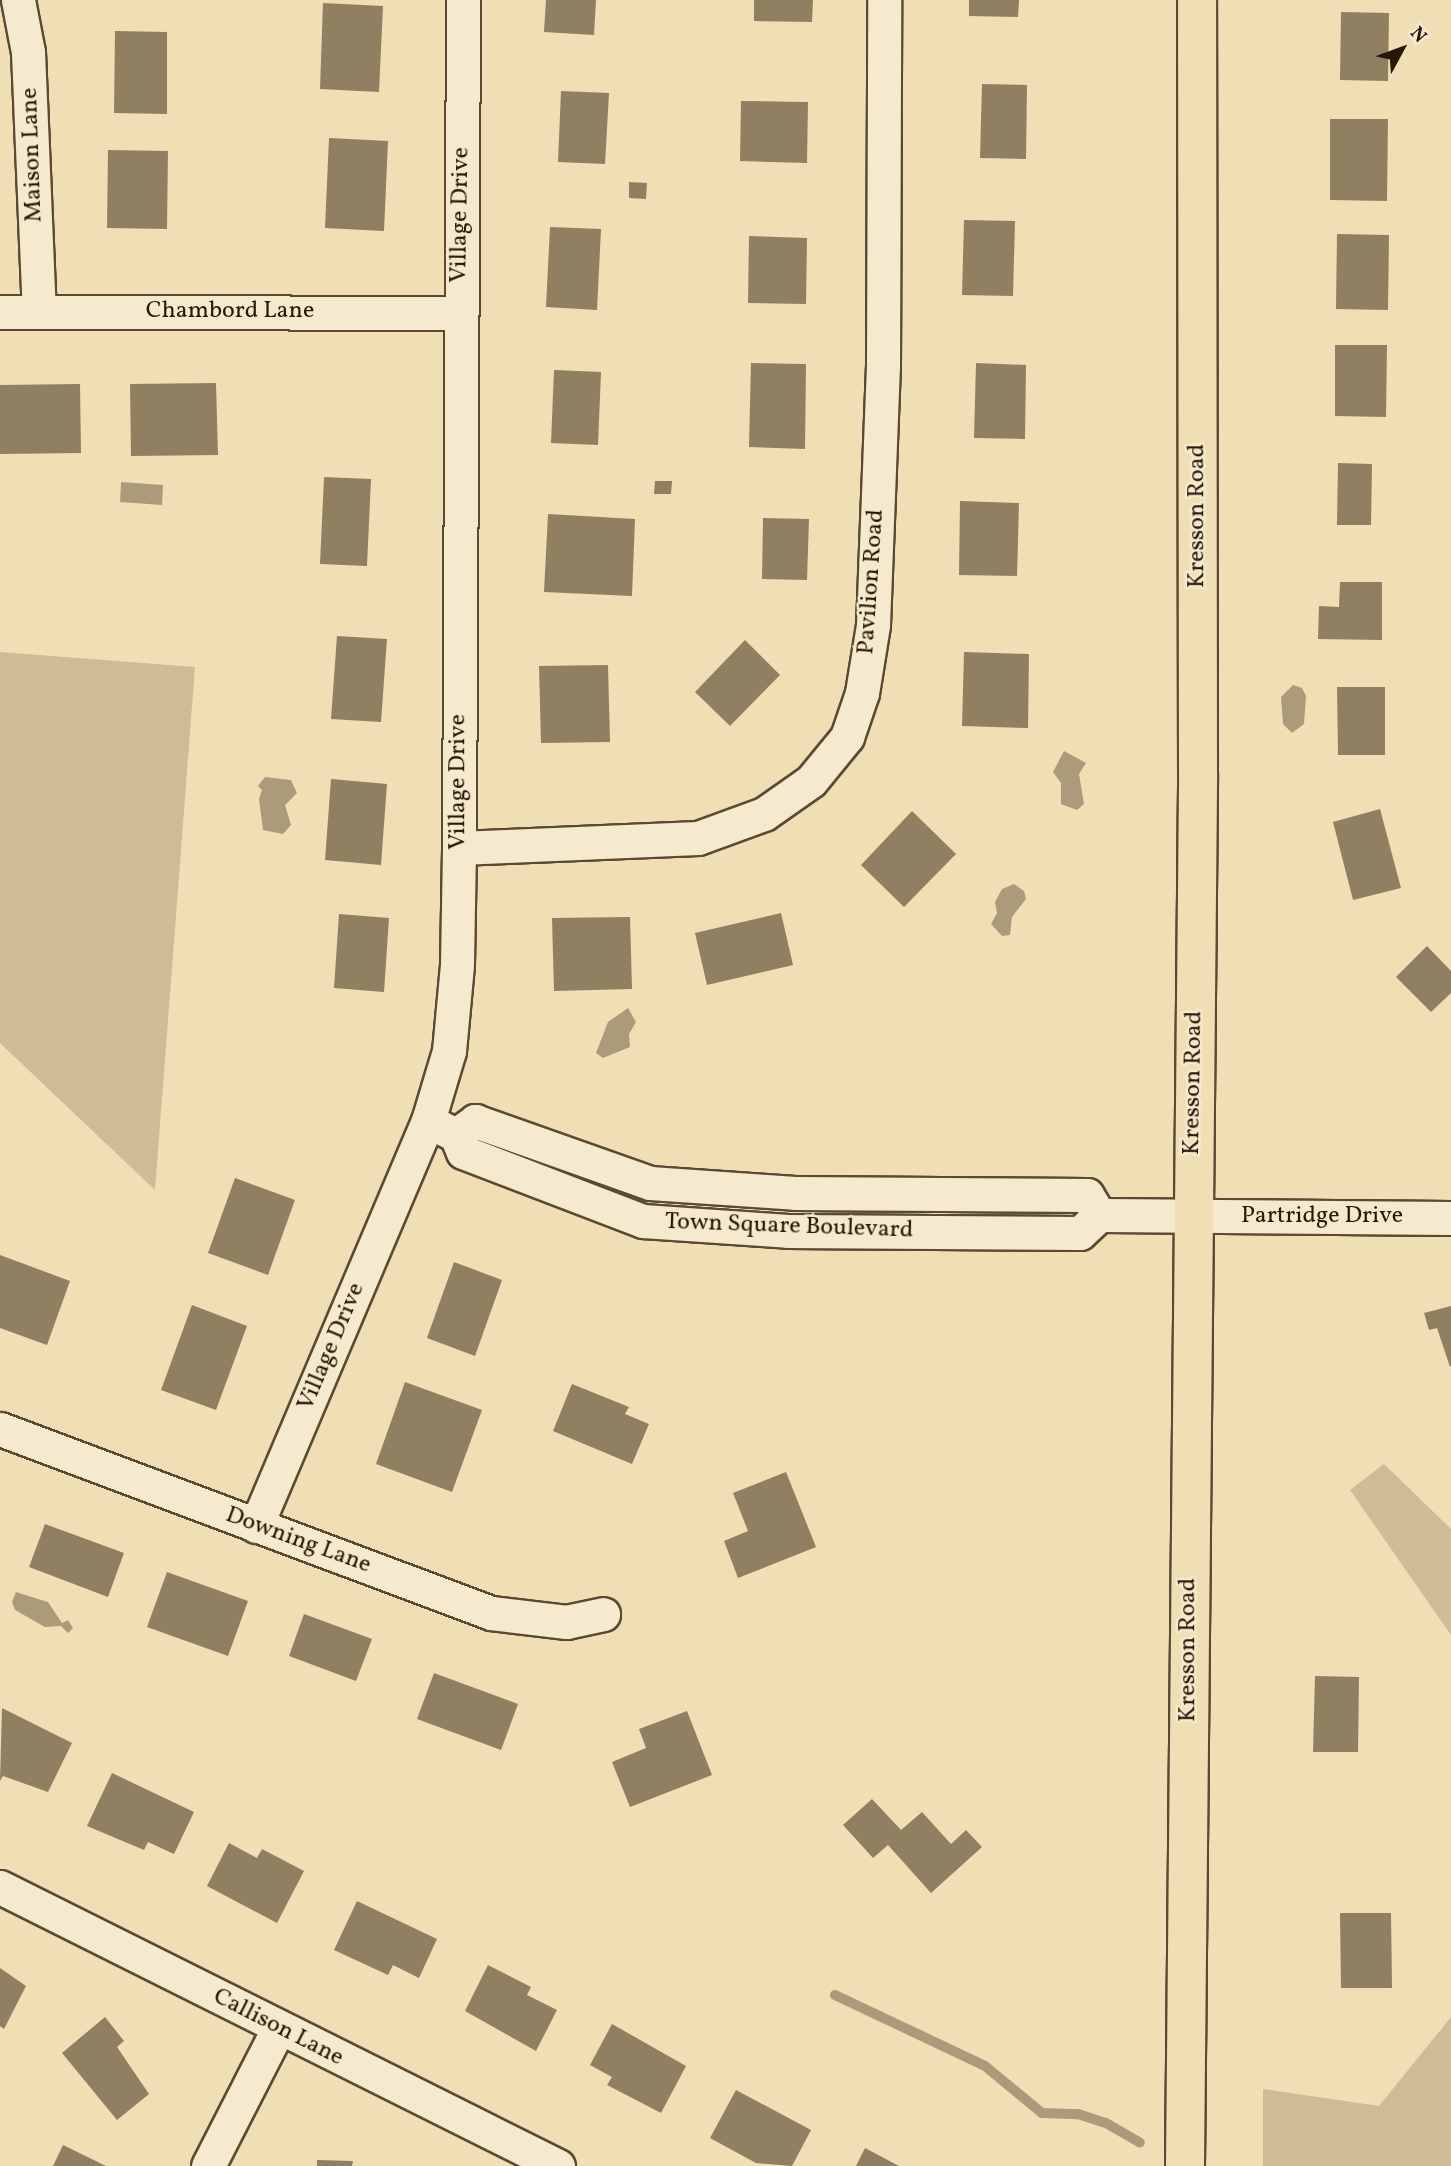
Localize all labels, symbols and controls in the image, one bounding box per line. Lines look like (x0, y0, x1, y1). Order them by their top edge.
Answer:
north arrow (1367, 14, 1437, 84)
text: N (1404, 21, 1432, 49)
street label: Maison Lane (16, 87, 50, 223)
street label: Village Drive (445, 147, 477, 283)
street label: Chambord Lane (146, 298, 314, 326)
street label: Kresson Road (1184, 444, 1212, 588)
street label: Pavilion Road (853, 508, 891, 656)
street label: Village Drive (445, 714, 473, 850)
street label: Kresson Road (1178, 1011, 1210, 1155)
street label: Partridge Drive (1241, 1203, 1403, 1231)
street label: Town Square Boulevard (664, 1208, 914, 1246)
street label: Village Drive (292, 1279, 372, 1415)
street label: Downing Lane (221, 1501, 375, 1581)
street label: Kresson Road (1175, 1578, 1203, 1722)
street label: Callison Lane (208, 1983, 348, 2073)

